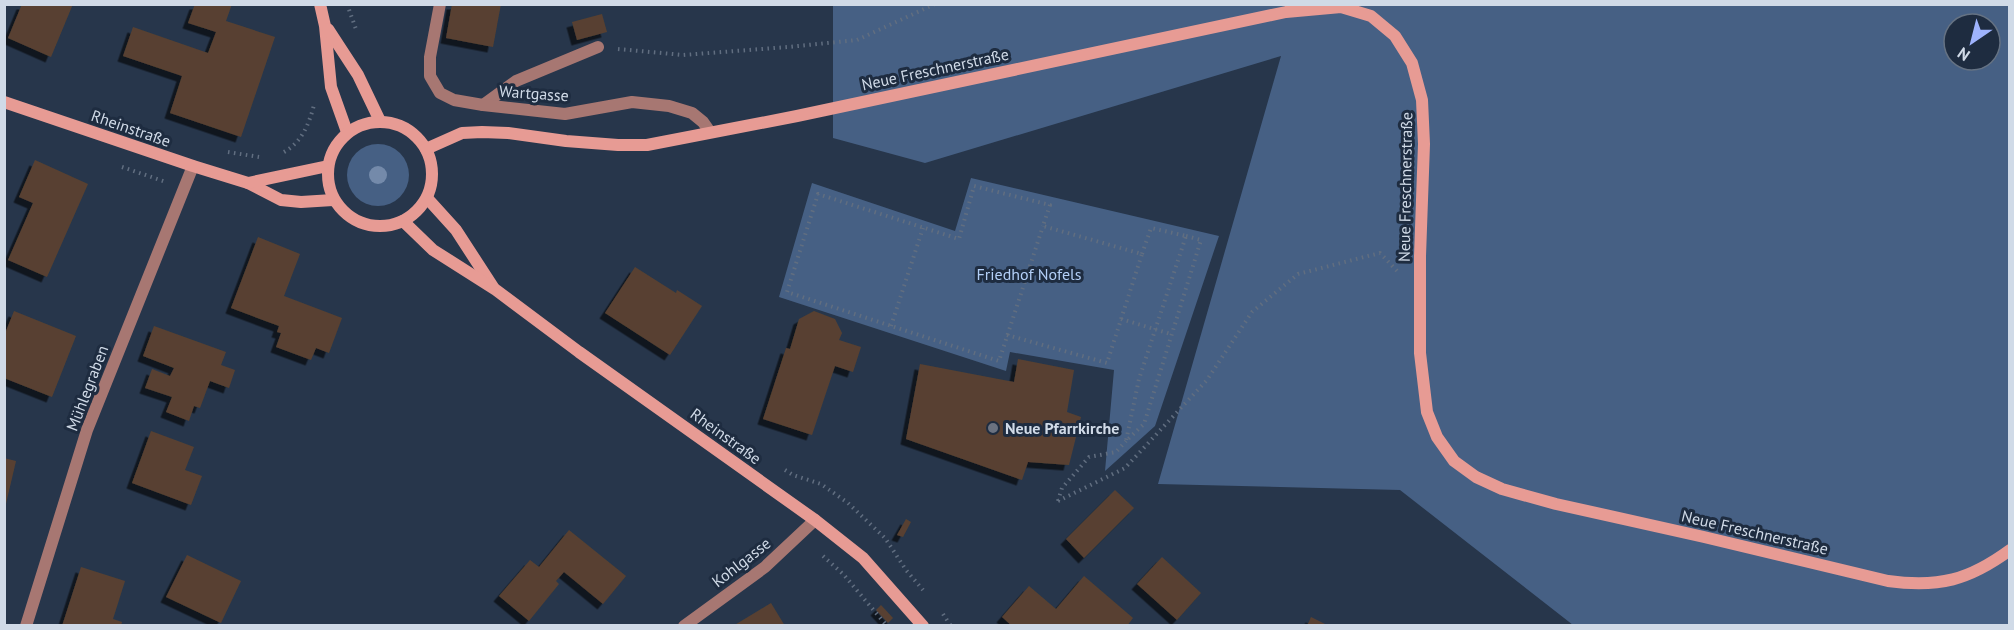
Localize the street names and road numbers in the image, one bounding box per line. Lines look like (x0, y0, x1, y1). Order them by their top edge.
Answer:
street label: Neue Freschnerstraße (860, 44, 1010, 94)
street label: Wartgasse (498, 81, 570, 105)
street label: Rheinstraße (89, 105, 173, 151)
street label: Neue Freschnerstraße (1394, 112, 1416, 262)
street label: Mühlegraben (62, 342, 112, 434)
street label: Rheinstraße (687, 404, 765, 468)
street label: Neue Freschnerstraße (1680, 505, 1830, 559)
street label: Kohlgasse (708, 533, 774, 591)

